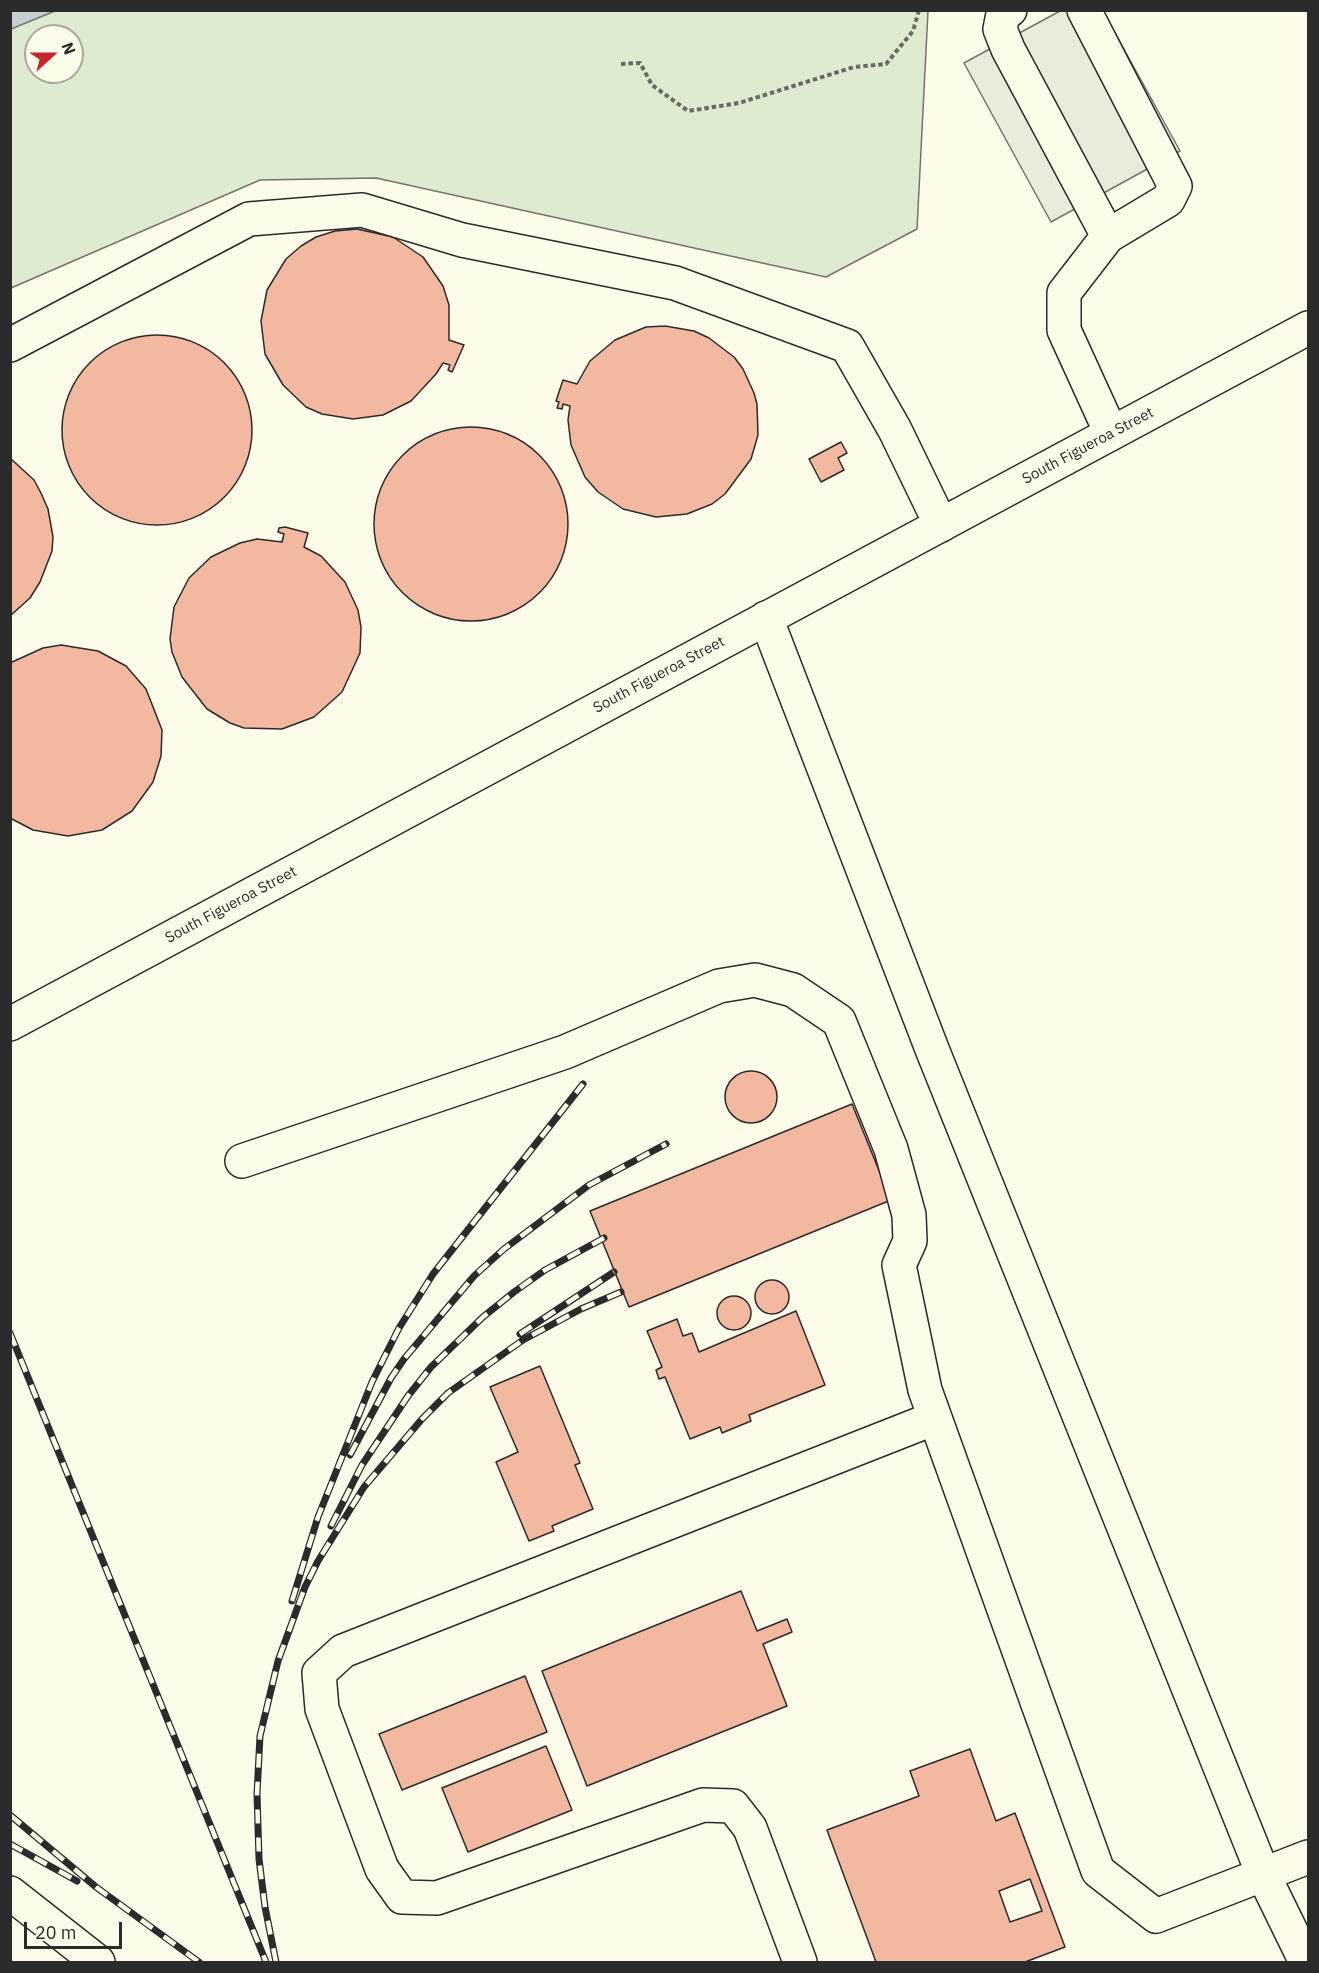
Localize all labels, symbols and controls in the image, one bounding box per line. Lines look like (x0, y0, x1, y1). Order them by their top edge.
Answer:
north arrow (24, 24, 84, 84)
text: N (58, 39, 80, 57)
street label: South Figueroa Street (1019, 404, 1157, 488)
street label: South Figueroa Street (590, 633, 728, 717)
street label: South Figueroa Street (162, 863, 300, 947)
scale bar (27, 1910, 124, 1948)
text: 20 m (35, 1921, 77, 1944)

